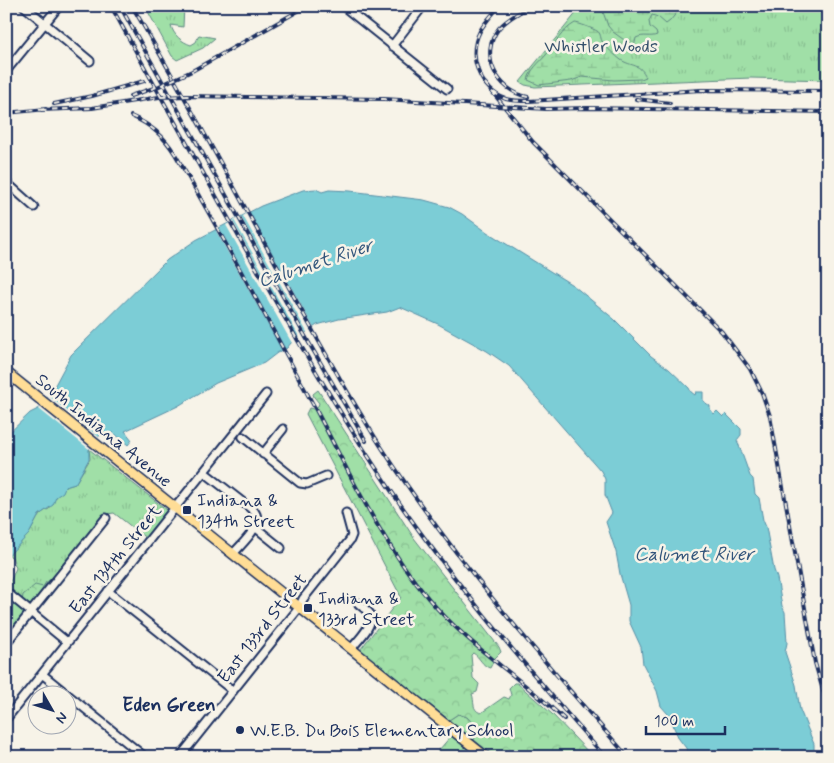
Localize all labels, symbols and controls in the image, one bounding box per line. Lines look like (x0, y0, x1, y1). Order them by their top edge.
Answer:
park label: Whistler Woods (544, 35, 658, 59)
water label: Calumet River (255, 232, 378, 294)
street label: South Indiana Avenue (30, 368, 177, 493)
place label: Indiana & 134th Street (197, 489, 295, 534)
street label: East 134th Street (64, 500, 168, 619)
marker: Indiana & 134th Street (181, 504, 193, 516)
water label: Calumet River (634, 542, 756, 567)
street label: East 133rd Street (212, 569, 313, 688)
place label: Indiana & 133rd Street (318, 587, 415, 632)
marker: Indiana & 133rd Street (302, 602, 314, 614)
north arrow (28, 686, 78, 736)
district label: Eden Green (122, 693, 216, 718)
scale bar (646, 703, 725, 735)
text: N (51, 708, 71, 727)
text: 100 m (654, 712, 694, 732)
place label: W.E.B. Du Bois Elementary School (250, 719, 514, 743)
marker: W.E.B. Du Bois Elementary School (234, 724, 246, 736)

